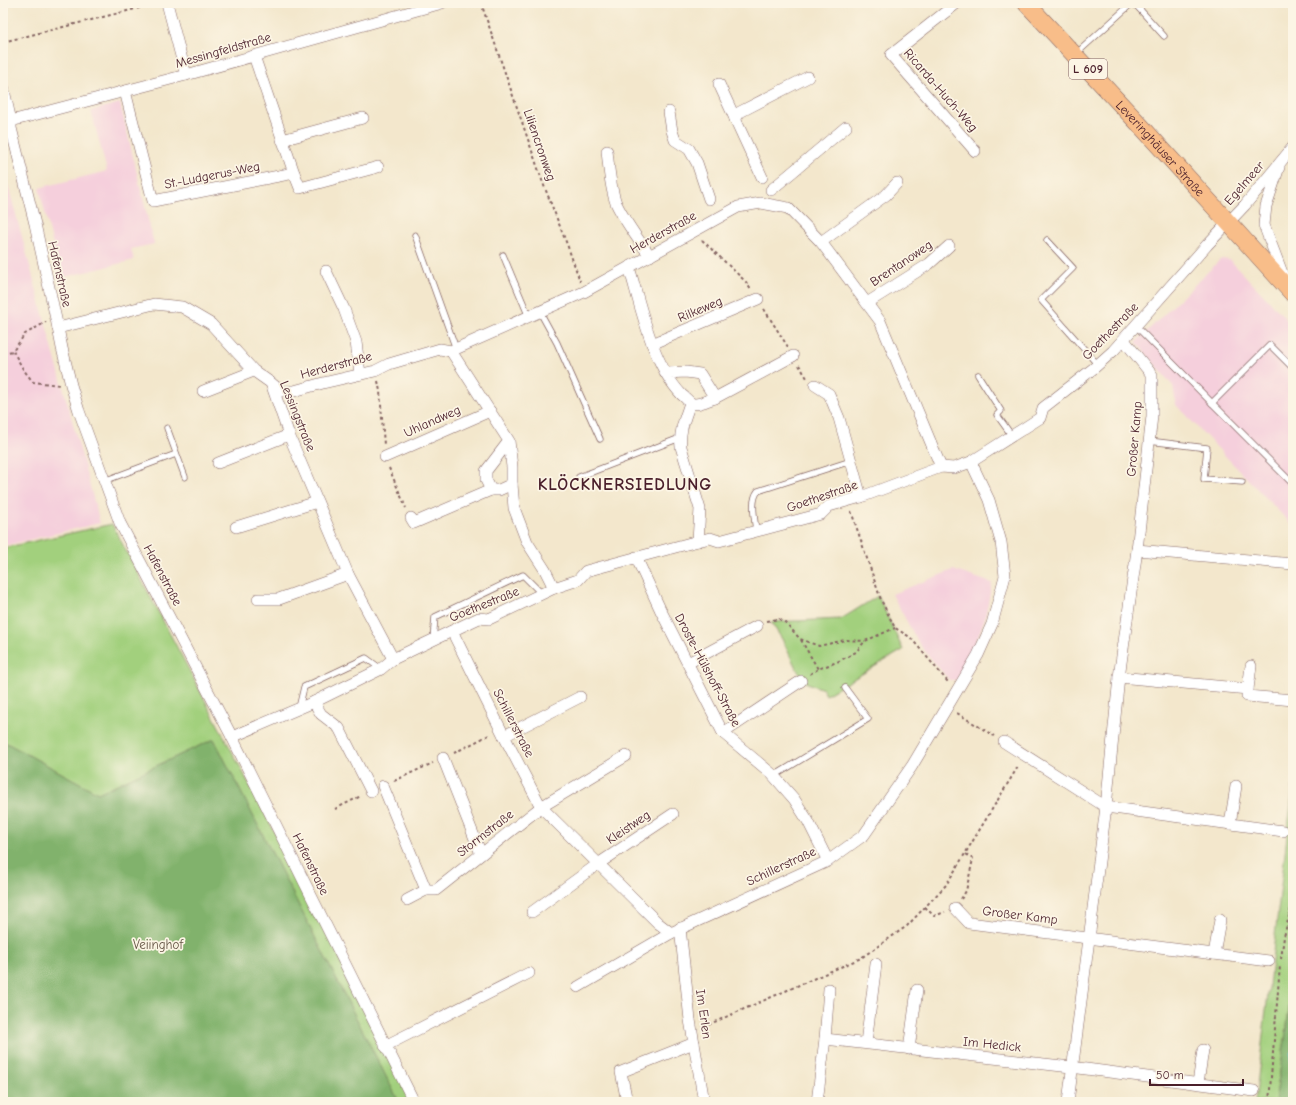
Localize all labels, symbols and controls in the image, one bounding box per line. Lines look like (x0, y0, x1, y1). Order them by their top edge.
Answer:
street label: Messingfeldstraße (173, 29, 273, 71)
street label: Ricarda-Huch-Weg (901, 45, 981, 135)
road number: L 609 (1069, 59, 1107, 79)
street label: Leveringhäuser Straße (1113, 97, 1208, 199)
street label: Liliencronweg (521, 107, 559, 183)
street label: Egelmeer (1221, 157, 1268, 208)
street label: St.-Ludgerus-Weg (163, 158, 261, 192)
street label: Herderstraße (627, 207, 699, 256)
street label: Brentanoweg (867, 237, 935, 289)
street label: Hafenstraße (45, 240, 75, 309)
street label: Rilkeweg (675, 293, 725, 325)
street label: Goethestraße (1079, 299, 1141, 363)
street label: Herderstraße (299, 348, 374, 382)
street label: Lessingstraße (277, 379, 319, 454)
street label: Großer Kamp (1123, 401, 1145, 477)
street label: Uhlandweg (401, 402, 463, 440)
district label: KLÖCKNERSIEDLUNG (538, 474, 712, 494)
street label: Goethestraße (785, 477, 860, 515)
street label: Hafenstraße (141, 542, 186, 609)
street label: Goethestraße (447, 583, 522, 625)
street label: Droste-Hülshoff-Straße (672, 611, 744, 730)
street label: Schillerstraße (490, 686, 538, 760)
street label: Stormstraße (454, 806, 517, 860)
street label: Kleistweg (603, 807, 653, 847)
street label: Hafenstraße (290, 830, 333, 898)
street label: Schillerstraße (744, 843, 819, 889)
street label: Großer Kamp (982, 903, 1059, 927)
park label: Veiinghof (133, 937, 184, 952)
street label: Im Erlen (693, 988, 715, 1040)
street label: Im Hedick (962, 1033, 1023, 1055)
scale bar (1150, 1061, 1243, 1087)
text: 50 m (1156, 1068, 1184, 1082)

